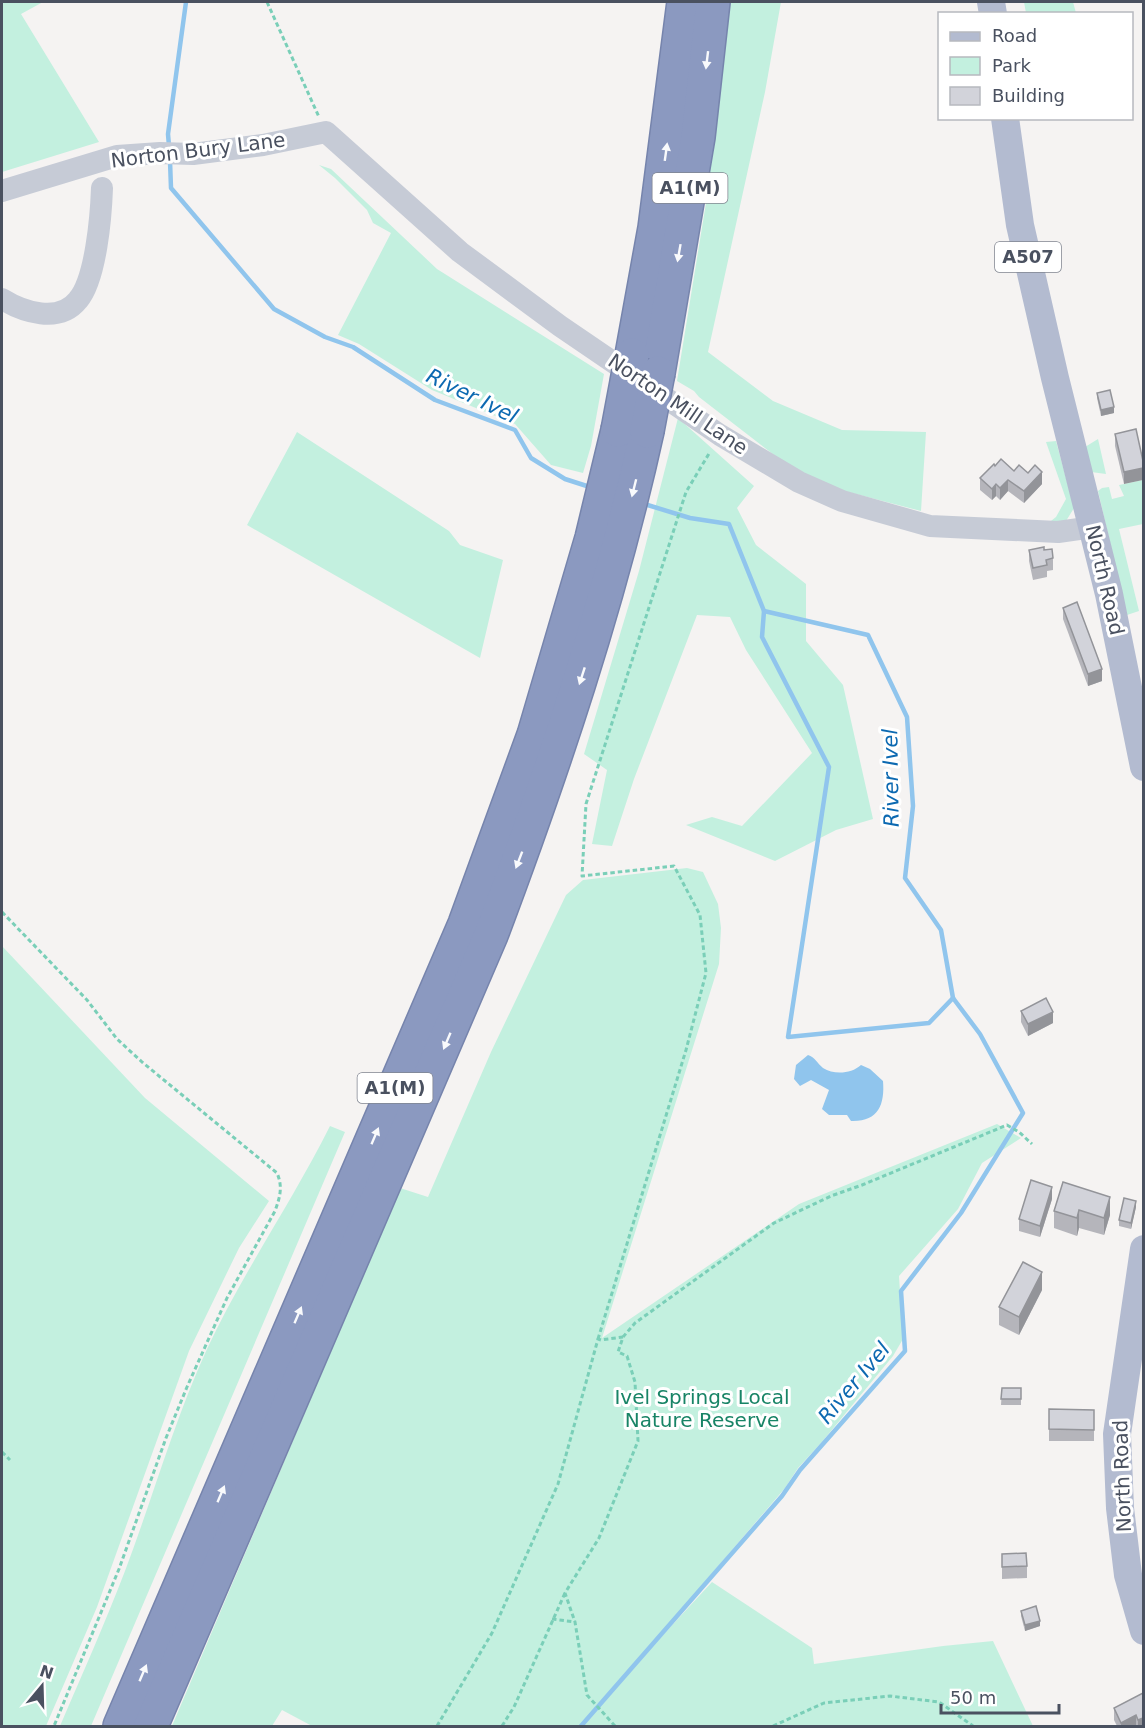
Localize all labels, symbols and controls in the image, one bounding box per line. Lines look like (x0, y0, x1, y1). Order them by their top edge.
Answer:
legend (938, 12, 1133, 120)
text: Road (992, 25, 1037, 46)
one-way arrow (703, 50, 712, 69)
text: Park (992, 55, 1031, 76)
text: Building (992, 85, 1065, 106)
street label: Norton Bury Lane (109, 127, 287, 173)
one-way arrow (661, 143, 670, 162)
road number: A1(M) (652, 173, 728, 203)
road number: A507 (995, 242, 1061, 272)
one-way arrow (674, 243, 683, 262)
street label: Norton Mill Lane (604, 348, 752, 460)
water label: River Ivel (422, 364, 522, 428)
one-way arrow (629, 479, 639, 497)
street label: North Road (1081, 522, 1129, 638)
one-way arrow (576, 667, 586, 685)
water label: River Ivel (878, 728, 904, 827)
one-way arrow (514, 851, 523, 869)
one-way arrow (442, 1033, 452, 1051)
road number: A1(M) (358, 1073, 432, 1103)
one-way arrow (370, 1126, 380, 1144)
one-way arrow (293, 1305, 303, 1323)
water label: River Ivel (813, 1337, 895, 1428)
park label: Ivel Springs Local Nature Reserve (614, 1385, 790, 1432)
street label: North Road (1108, 1419, 1136, 1533)
one-way arrow (216, 1485, 225, 1502)
north arrow (12, 1656, 72, 1716)
text: N (37, 1661, 56, 1683)
one-way arrow (138, 1663, 148, 1681)
scale bar (941, 1677, 1060, 1715)
text: 50 m (950, 1687, 996, 1708)

